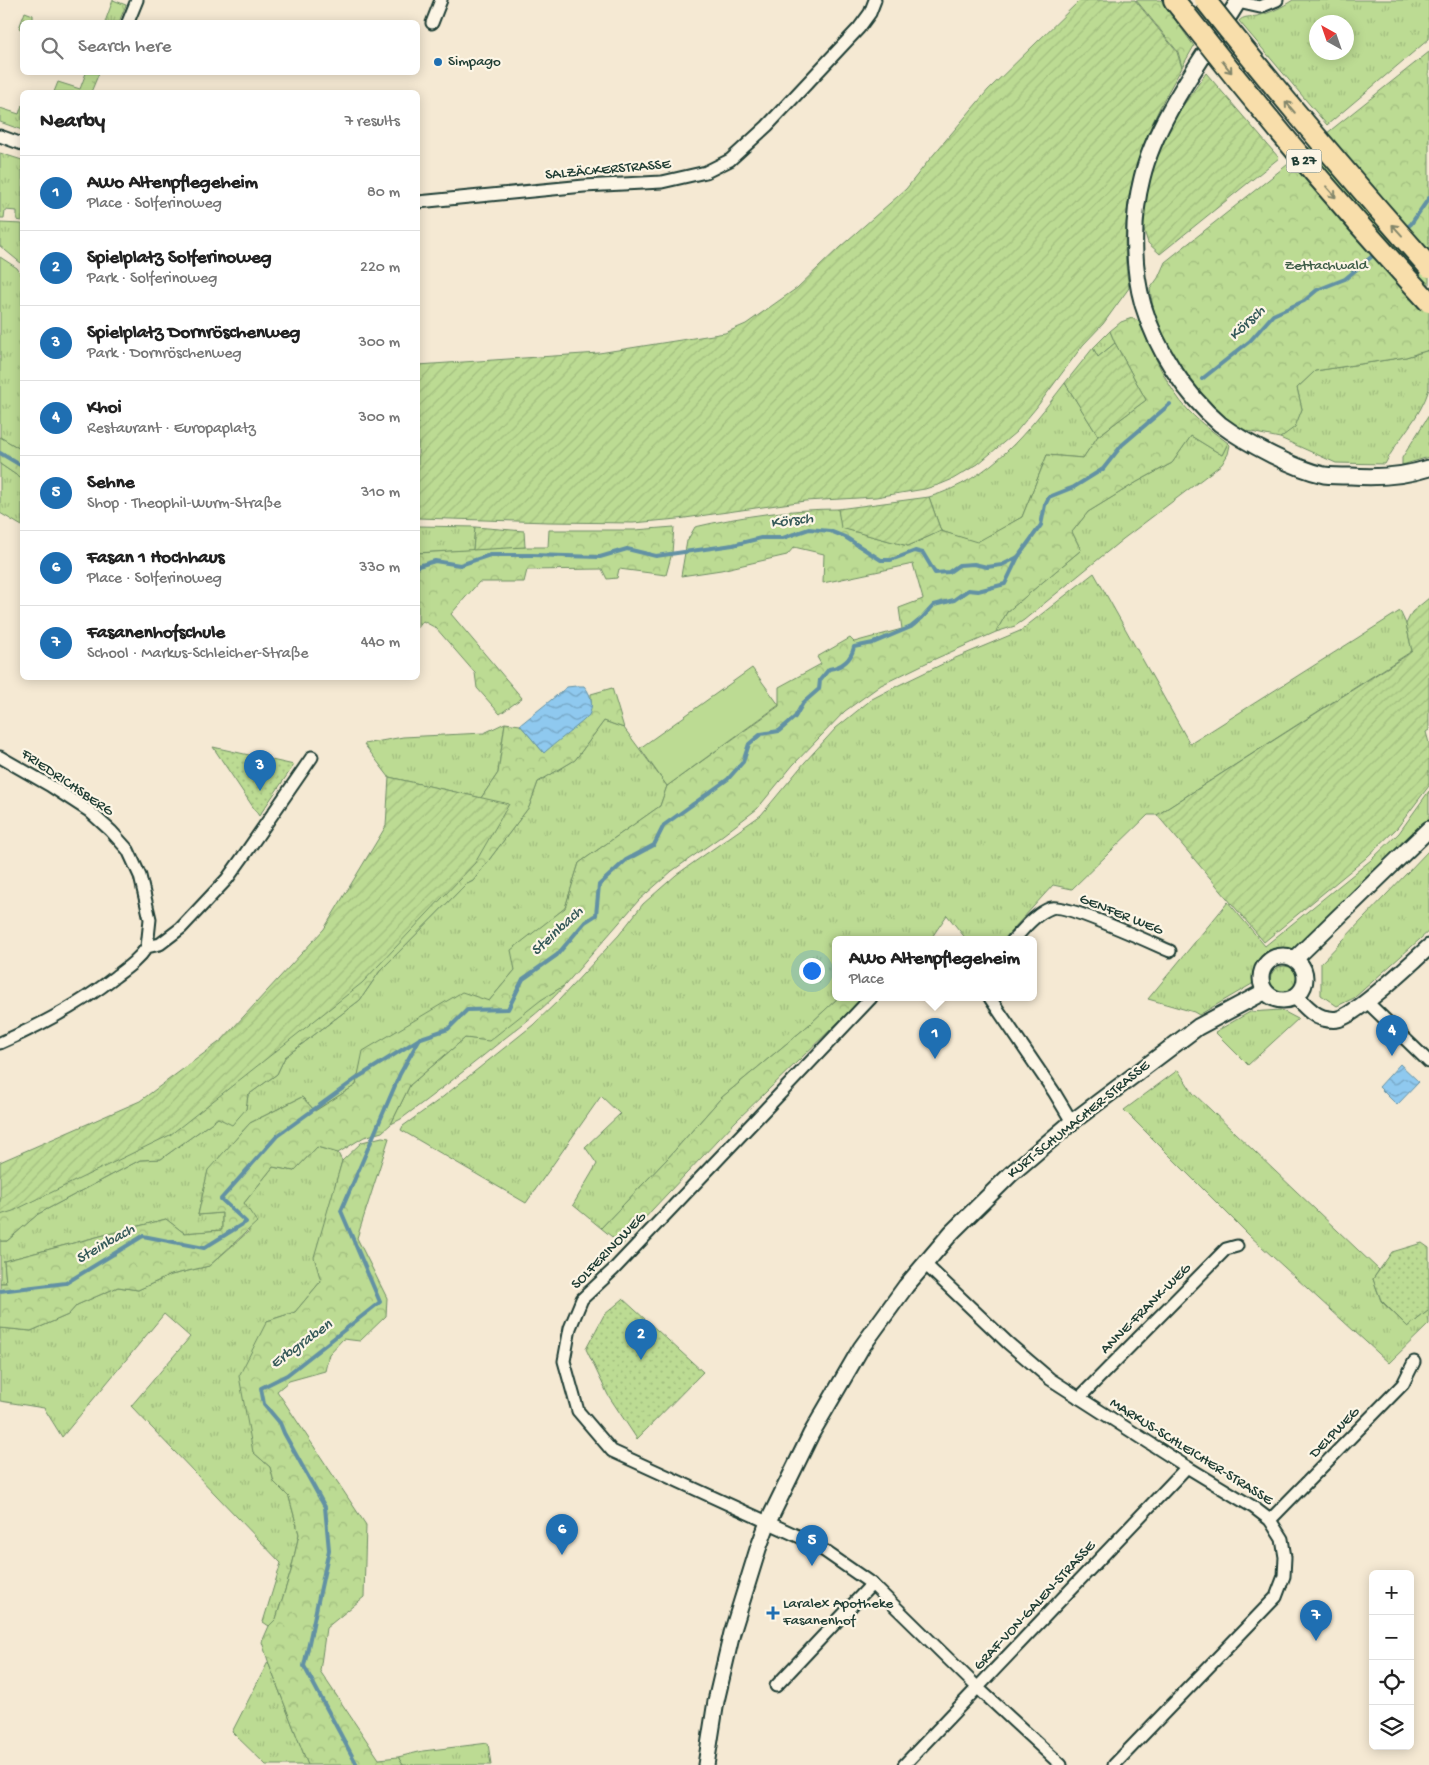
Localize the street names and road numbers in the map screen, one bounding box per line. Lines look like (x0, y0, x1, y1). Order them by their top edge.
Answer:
road number: B 27 (1286, 150, 1322, 172)
street label: SALZÄCKERSTRASSE (544, 155, 672, 184)
street label: FRIEDRICHSBERG (16, 745, 117, 821)
street label: GENFER WEG (1077, 890, 1166, 940)
street label: KURT-SCHUMACHER-STRASSE (1004, 1057, 1154, 1183)
street label: SOLFERINOWEG (568, 1208, 651, 1293)
street label: ANNE-FRANK-WEG (1097, 1259, 1196, 1358)
street label: MARKUS-SCHLEICHER-STRASSE (1106, 1394, 1277, 1510)
street label: DELPWEG (1305, 1403, 1364, 1463)
street label: GRAF-VON-GALEN-STRASSE (970, 1537, 1100, 1675)

